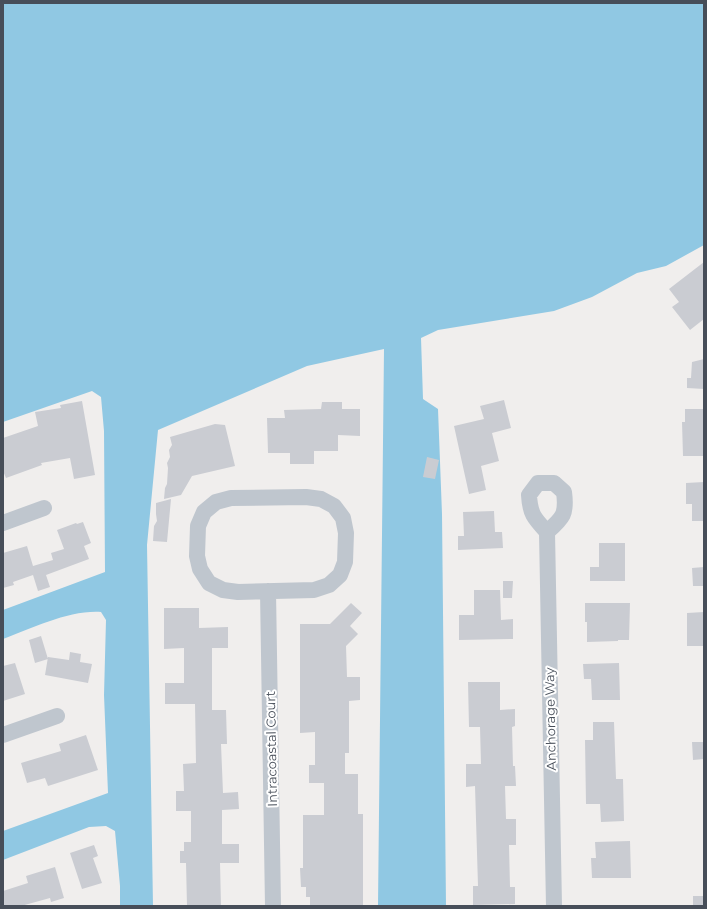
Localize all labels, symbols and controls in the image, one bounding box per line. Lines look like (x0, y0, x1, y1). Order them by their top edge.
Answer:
street label: Anchorage Way (541, 666, 559, 771)
street label: Intracoastal Court (262, 691, 280, 807)

